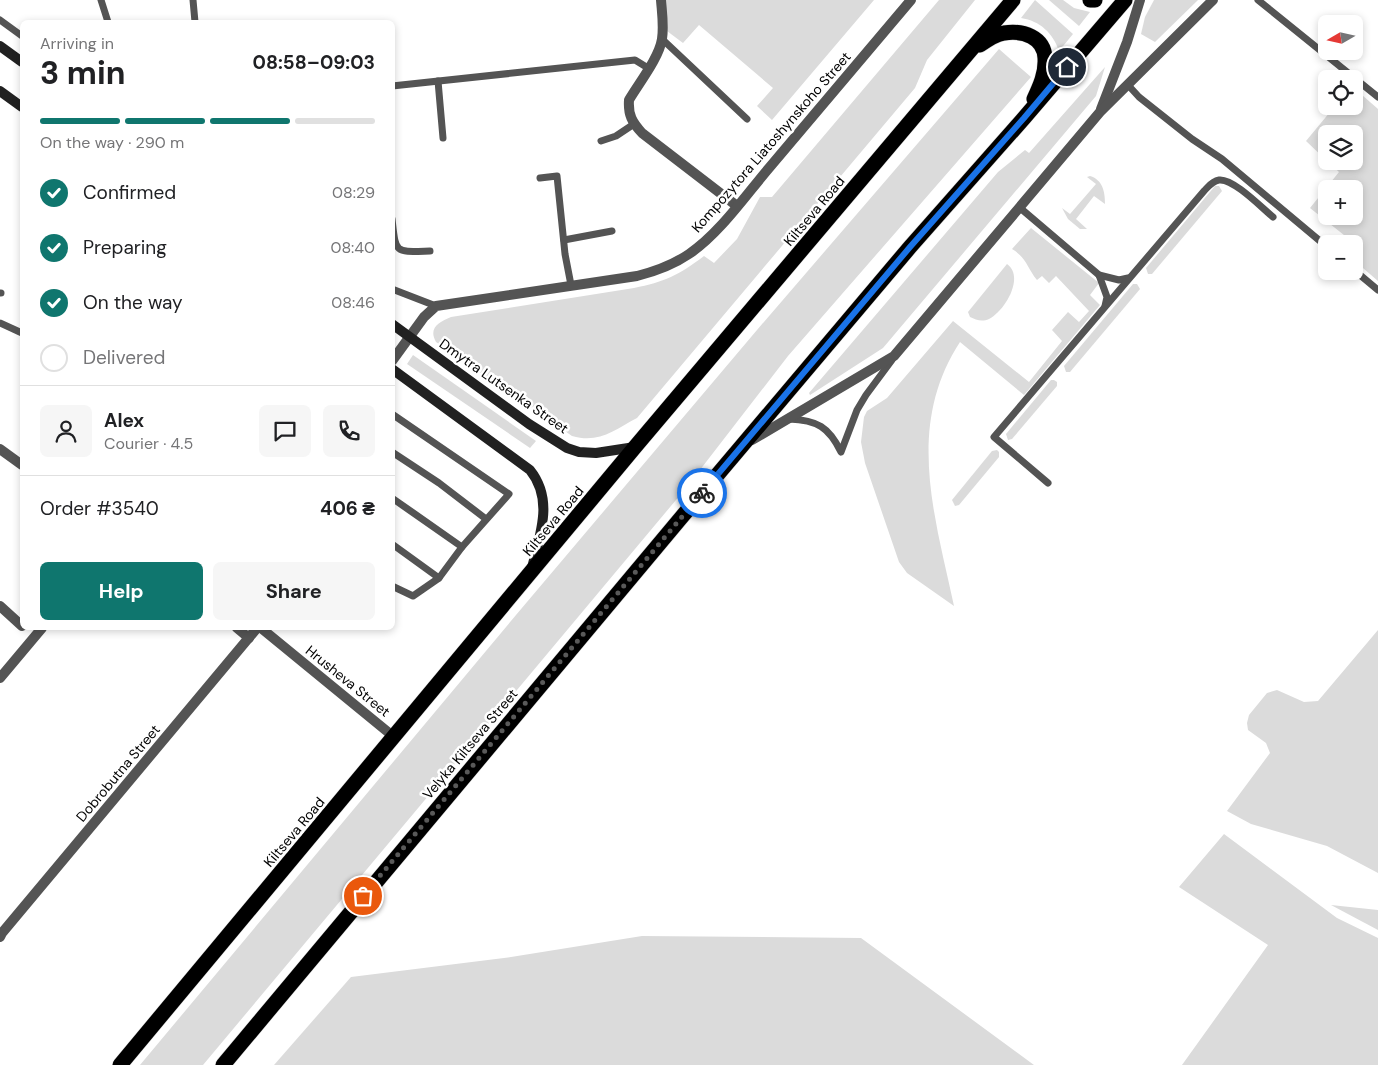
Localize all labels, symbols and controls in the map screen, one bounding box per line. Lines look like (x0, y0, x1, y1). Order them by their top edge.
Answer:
north arrow (1318, 15, 1362, 60)
map controls (1318, 15, 1363, 280)
text: Arriving in (40, 33, 114, 54)
pin (1046, 46, 1088, 88)
street label: Kompozytora Liatoshynskoho Street (687, 48, 855, 236)
text: 08:58–09:03 (253, 50, 375, 75)
text: 3 min (40, 52, 125, 94)
icon: home (1053, 53, 1081, 81)
button: locate (1318, 70, 1363, 115)
button: layers (1318, 125, 1363, 170)
text: On the way · 290 m (40, 132, 184, 153)
street label: Kiltseva Road (780, 172, 848, 250)
icon: check (40, 179, 68, 207)
text: Confirmed (83, 180, 176, 205)
button: + (1318, 180, 1363, 225)
text: 08:29 (332, 182, 375, 203)
icon: check (40, 234, 68, 262)
text: Preparing (83, 235, 167, 260)
button: − (1318, 235, 1363, 280)
text: 08:40 (330, 237, 375, 258)
icon: check (40, 289, 68, 317)
text: On the way (83, 290, 183, 315)
text: 08:46 (331, 292, 375, 313)
street label: Dmytra Lutsenka Street (436, 335, 572, 437)
text: Delivered (83, 345, 165, 370)
button: person (40, 405, 92, 457)
button: chat (259, 405, 311, 457)
button: phone (323, 405, 375, 457)
text: Alex (104, 408, 144, 433)
text: Courier · 4.5 (104, 433, 193, 454)
courier (677, 468, 727, 518)
icon: bike (688, 479, 716, 507)
street label: Kiltseva Road (519, 482, 587, 560)
text: Order #3540 (40, 496, 159, 521)
text: 406 ₴ (320, 496, 375, 521)
button: Help (40, 562, 203, 620)
button: Share (213, 562, 375, 620)
street label: Hrusheva Street (302, 641, 394, 721)
street label: Velyka Kiltseva Street (419, 685, 521, 803)
street label: Dobrobutna Street (72, 721, 164, 825)
street label: Kiltseva Road (260, 793, 328, 871)
pin (342, 875, 384, 917)
icon: bag (349, 882, 377, 910)

